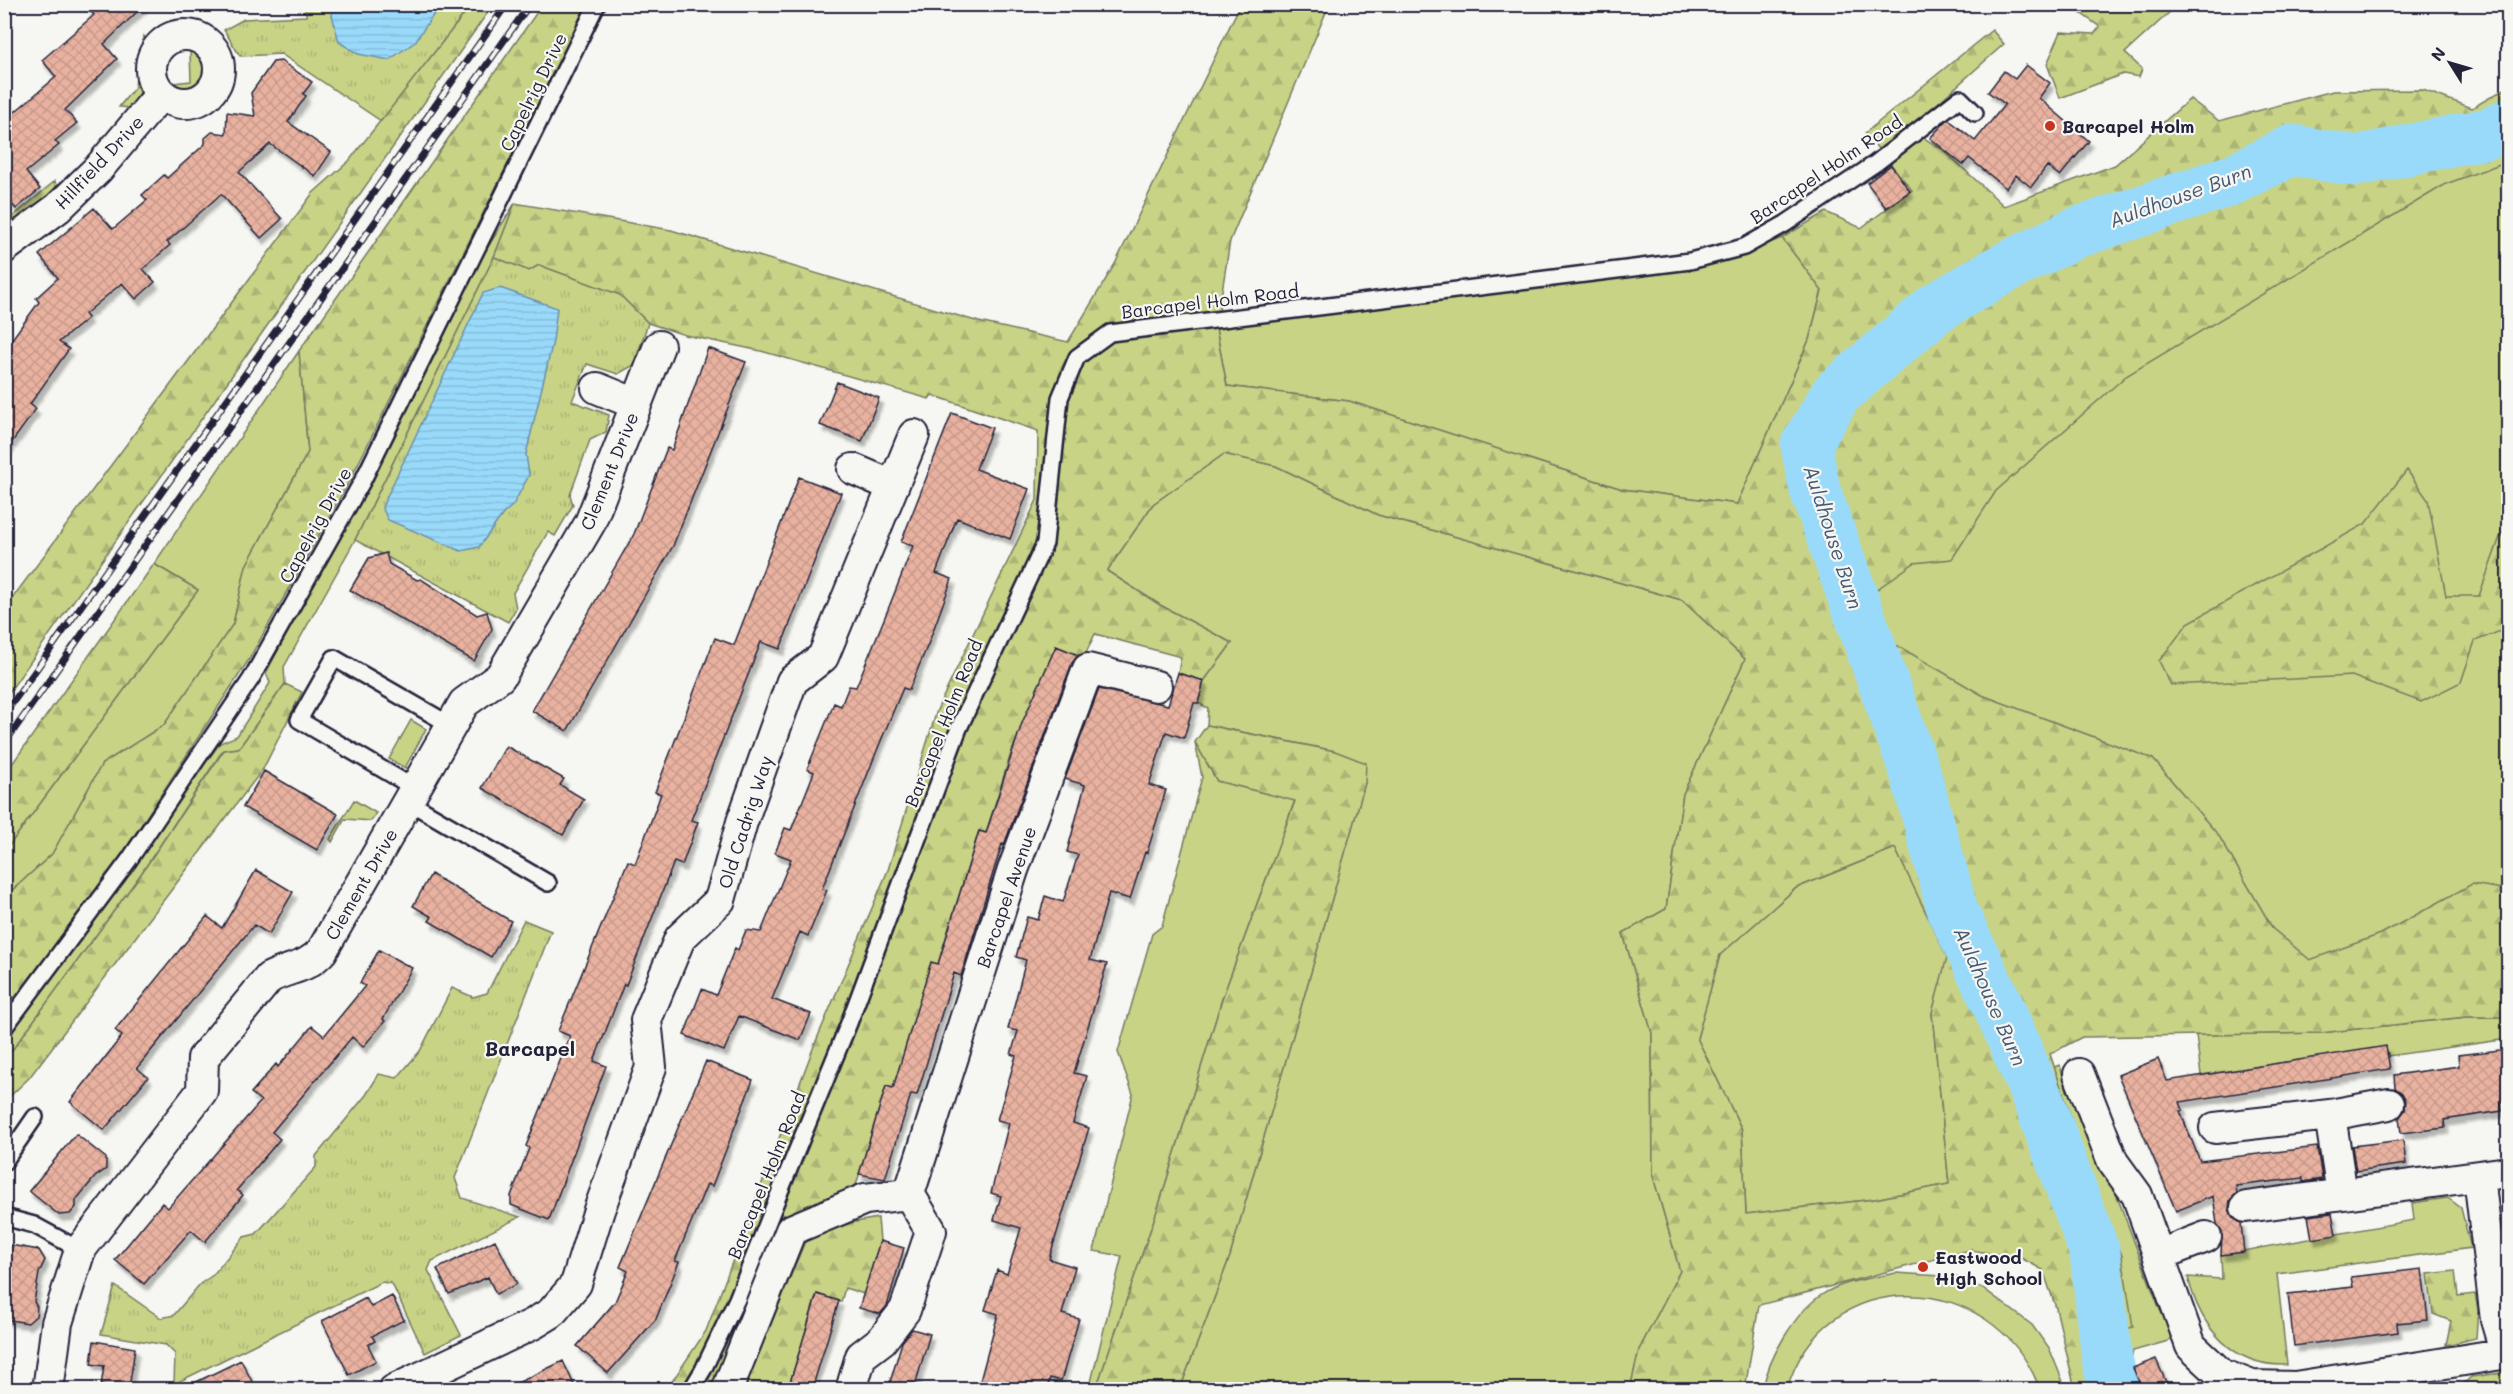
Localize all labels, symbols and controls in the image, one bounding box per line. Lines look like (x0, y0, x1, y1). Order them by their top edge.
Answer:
street label: Capelrig Drive (494, 29, 572, 155)
north arrow (2420, 33, 2480, 93)
text: N (2426, 42, 2450, 65)
street label: Barcapel Holm Road (1745, 109, 1907, 229)
street label: Hillfield Drive (49, 110, 149, 214)
place label: Barcapel Holm (2062, 114, 2194, 138)
marker: Barcapel Holm (2043, 119, 2057, 133)
water label: Auldhouse Burn (2105, 157, 2255, 233)
street label: Barcapel Holm Road (1120, 278, 1300, 324)
street label: Clement Drive (574, 408, 644, 534)
water label: Auldhouse Burn (1799, 462, 1869, 612)
street label: Capelrig Drive (273, 463, 357, 587)
street label: Barcapel Holm Road (898, 636, 988, 810)
street label: Old Cadrig Way (712, 752, 778, 892)
street label: Barcapel Avenue (971, 823, 1041, 971)
street label: Clement Drive (319, 824, 403, 944)
water label: Auldhouse Burn (1949, 922, 2033, 1070)
district label: Barcapel (485, 1035, 575, 1061)
street label: Barcapel Holm Road (721, 1088, 811, 1262)
place label: Eastwood High School (1935, 1245, 2042, 1290)
marker: Eastwood High School (1916, 1260, 1930, 1274)

